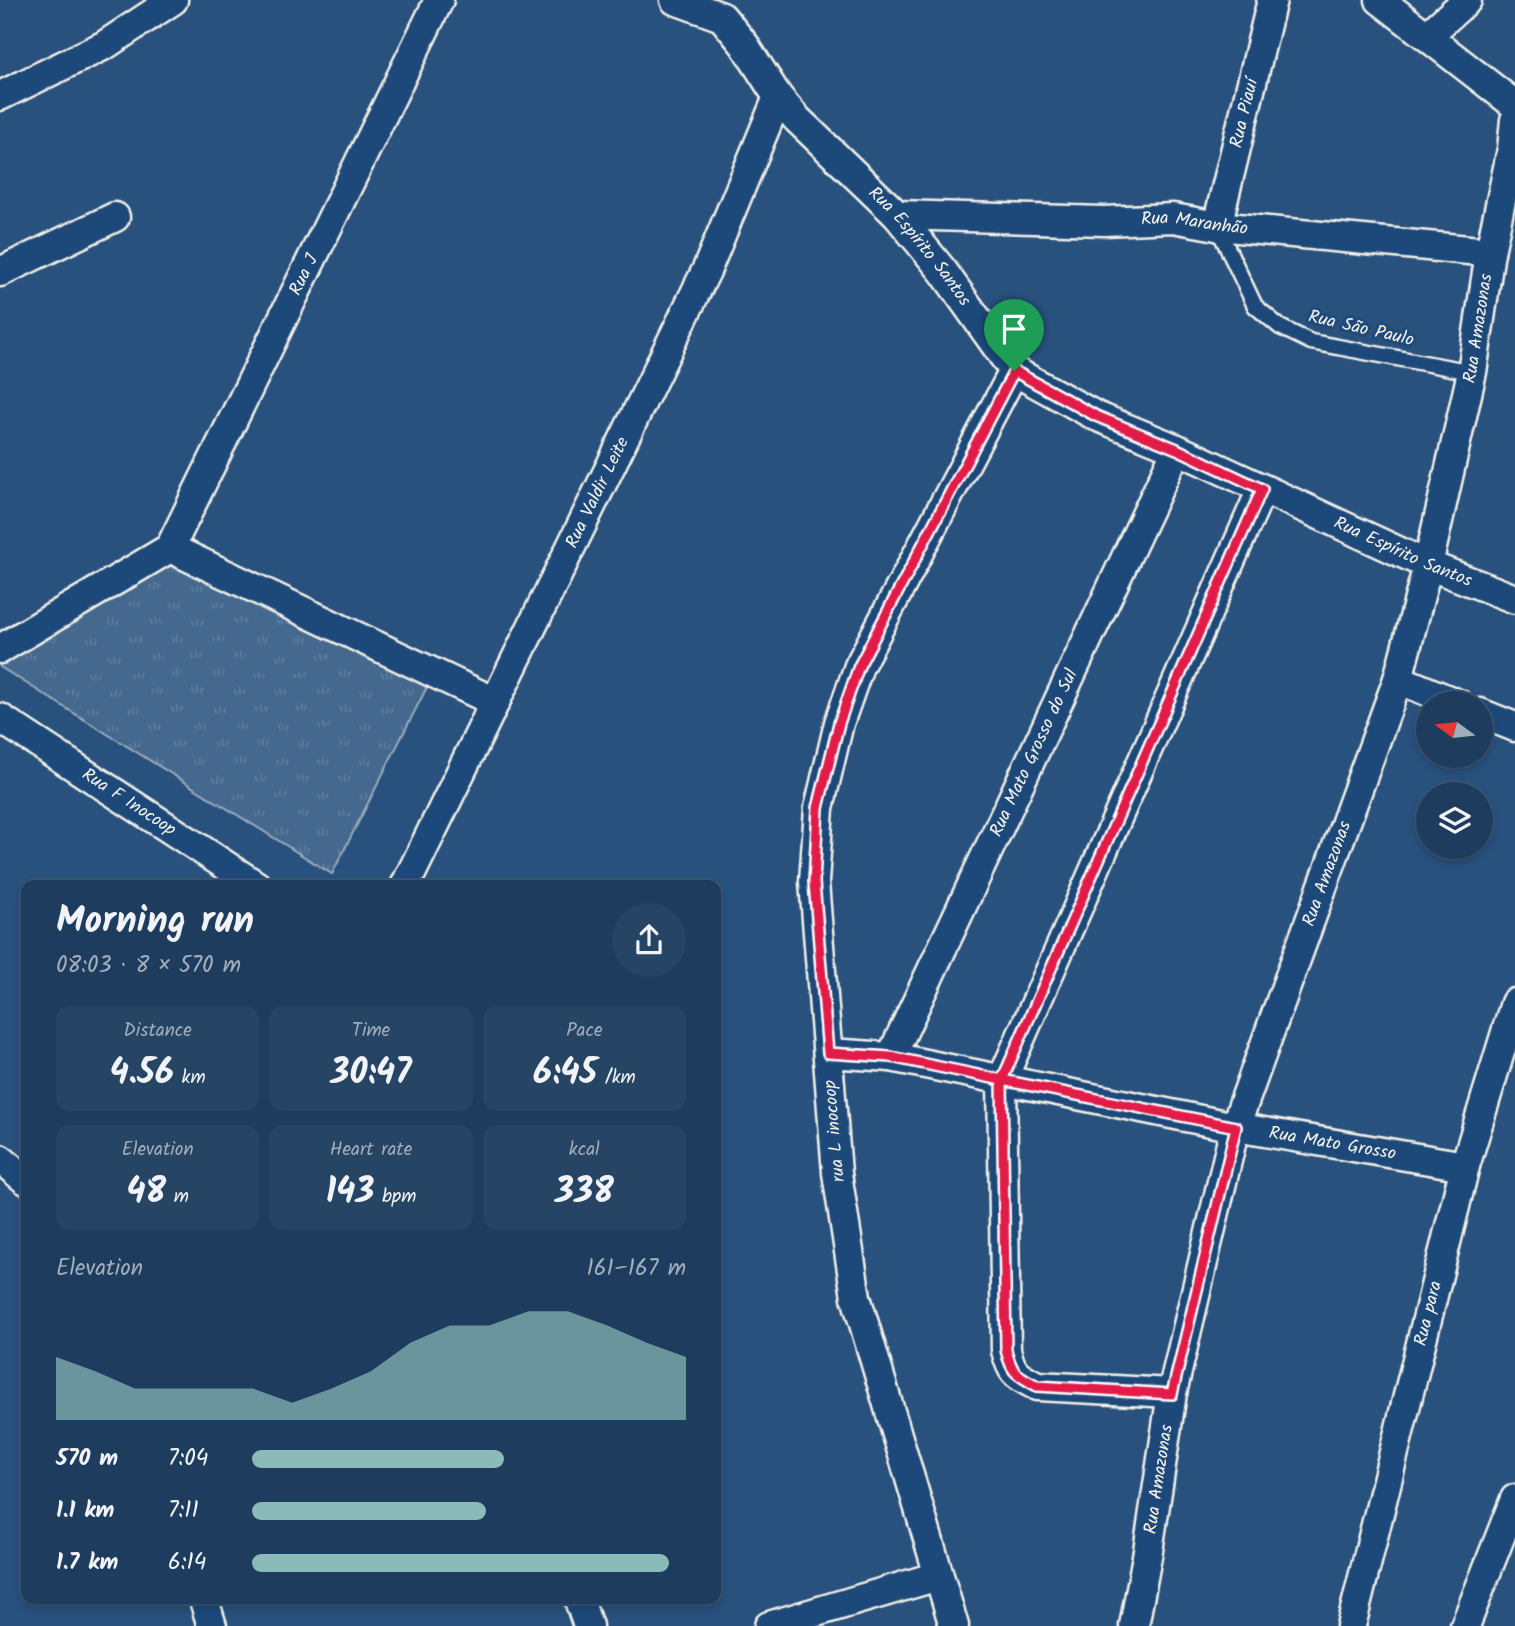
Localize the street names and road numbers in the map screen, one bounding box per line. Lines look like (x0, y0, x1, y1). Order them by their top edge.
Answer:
street label: Rua Piauí (1222, 73, 1267, 151)
street label: Rua Espírito Santos (861, 180, 978, 313)
street label: Rua Maranhão (1140, 203, 1249, 243)
street label: Rua J (282, 249, 327, 301)
street label: Rua Amazonas (1455, 271, 1501, 386)
street label: Rua São Paulo (1305, 303, 1417, 355)
street label: Rua Valdir Leite (558, 432, 637, 553)
street label: Rua Espírito Santos (1329, 509, 1477, 596)
street label: Rua Mato Grosso do Sul (982, 664, 1086, 842)
street label: Rua F Inocoop (76, 761, 182, 844)
street label: Rua Amazonas (1295, 817, 1360, 931)
street label: rua L inocoop (816, 1078, 854, 1183)
street label: Rua Mato Grosso (1267, 1118, 1398, 1169)
street label: Rua para (1406, 1278, 1451, 1349)
street label: Rua Amazonas (1136, 1422, 1182, 1536)

